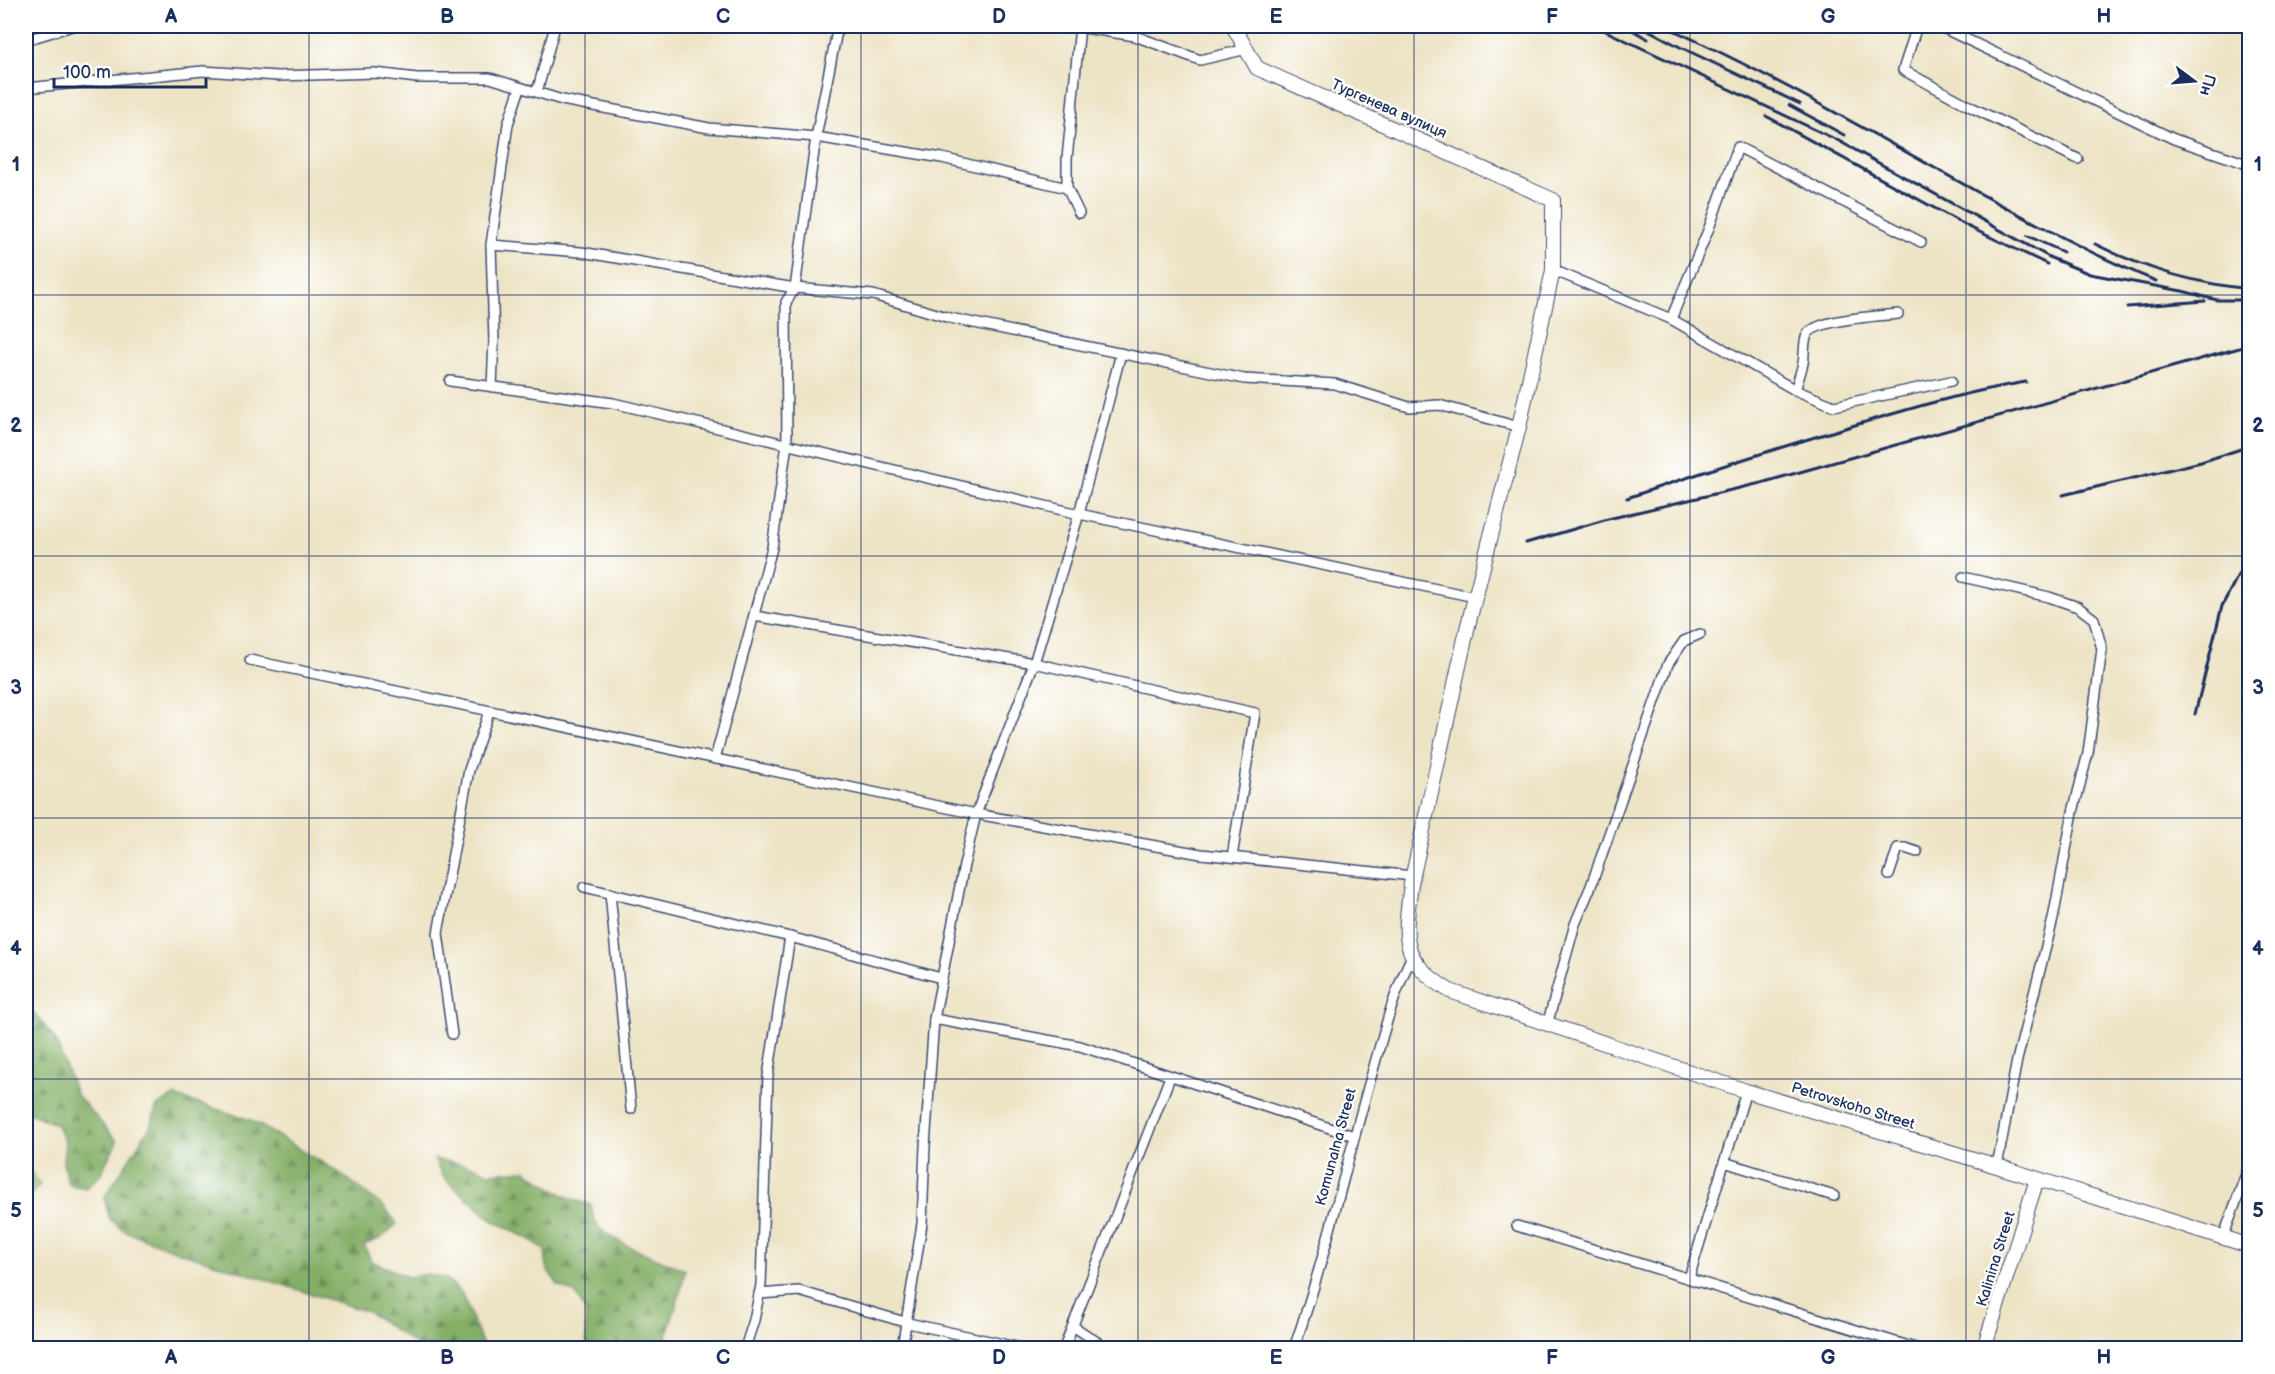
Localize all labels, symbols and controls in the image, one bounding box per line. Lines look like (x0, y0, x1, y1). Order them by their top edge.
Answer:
text: A (164, 5, 178, 29)
text: B (440, 5, 454, 29)
text: C (716, 5, 730, 29)
text: D (992, 5, 1006, 29)
text: E (1270, 5, 1283, 29)
text: F (1546, 5, 1558, 29)
text: G (1821, 5, 1836, 29)
text: H (2097, 5, 2111, 29)
scale bar (54, 51, 206, 89)
north arrow (2164, 51, 2224, 111)
text: 100 m (63, 62, 111, 83)
text: Пн (2195, 72, 2219, 98)
street label: Тургенева вулиця (1328, 75, 1450, 143)
text: 1 (12, 153, 20, 177)
text: 1 (2254, 153, 2262, 177)
text: 2 (10, 414, 22, 438)
text: 2 (2252, 414, 2264, 438)
text: 3 (10, 676, 22, 700)
text: 3 (2252, 676, 2264, 700)
text: 4 (10, 937, 22, 961)
text: 4 (2252, 937, 2264, 961)
street label: Petrovskoho Street (1789, 1078, 1917, 1134)
street label: Komunalna Street (1311, 1086, 1361, 1208)
text: 5 (10, 1199, 22, 1223)
text: 5 (2252, 1199, 2264, 1223)
street label: Kalinina Street (1972, 1209, 2020, 1309)
text: A (164, 1346, 178, 1370)
text: B (440, 1346, 454, 1370)
text: C (716, 1346, 730, 1370)
text: D (992, 1346, 1006, 1370)
text: E (1270, 1346, 1283, 1370)
text: F (1546, 1346, 1558, 1370)
text: G (1821, 1346, 1836, 1370)
text: H (2097, 1346, 2111, 1370)

